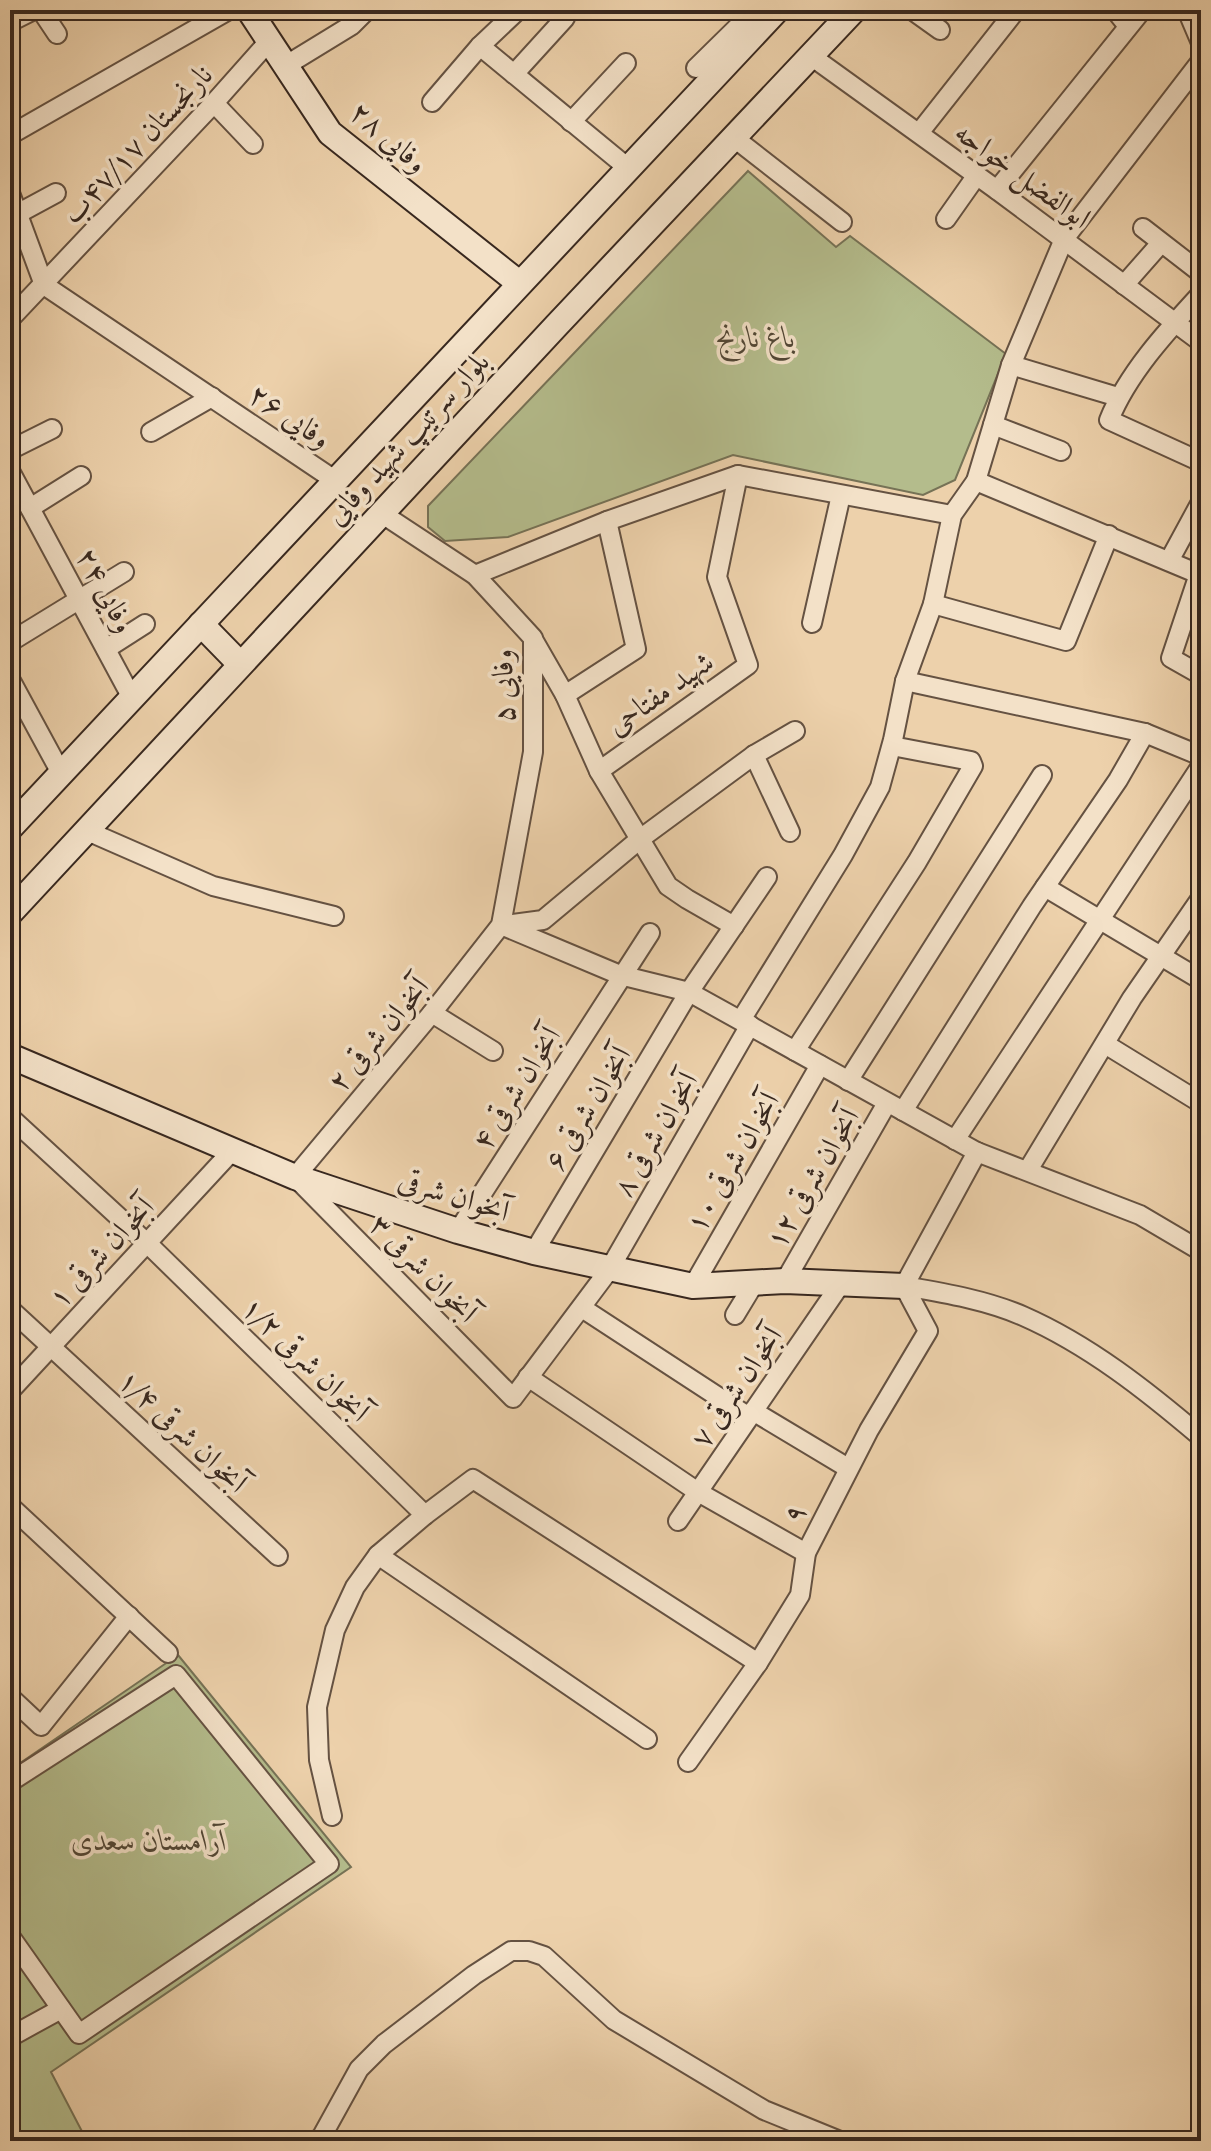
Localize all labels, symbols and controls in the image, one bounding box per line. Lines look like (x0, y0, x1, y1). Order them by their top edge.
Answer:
street label: نارنجستان ۴۷/۱۷ب (54, 57, 220, 231)
street label: وفایی ۲۸ (341, 93, 435, 182)
street label: ابوالفضل خواجه (946, 114, 1098, 239)
park label: باغ نارنج (716, 319, 796, 362)
street label: بلوار سرتیپ شهید وفایی (317, 344, 499, 534)
street label: وفایی ۲۶ (241, 376, 338, 458)
street label: وفایی ۲۴ (67, 541, 143, 640)
street label: شهید مفتاحی (600, 643, 721, 744)
street label: وفایی ۵ (484, 648, 524, 723)
street label: آبخوان شرقی ۲ (320, 967, 440, 1100)
street label: آبخوان شرقی ۴ (464, 1017, 572, 1157)
street label: آبخوان شرقی ۶ (536, 1036, 642, 1178)
street label: آبخوان شرقی ۸ (605, 1062, 709, 1204)
street label: آبخوان شرقی ۱۰ (677, 1082, 790, 1240)
street label: آبخوان شرقی ۱۲ (757, 1098, 870, 1256)
street label: آبخوان شرقی (393, 1161, 517, 1232)
street label: آبخوان شرقی ۱ (41, 1187, 165, 1316)
street label: آبخوان شرقی ۳ (361, 1206, 488, 1334)
street label: آبخوان شرقی ۱/۲ (233, 1289, 380, 1433)
street label: آبخوان شرقی ۷ (682, 1317, 793, 1456)
street label: آبخوان شرقی ۱/۴ (109, 1362, 258, 1504)
street label: ۹ (774, 1497, 814, 1529)
park label: آرامستان سعدی (71, 1822, 227, 1858)

